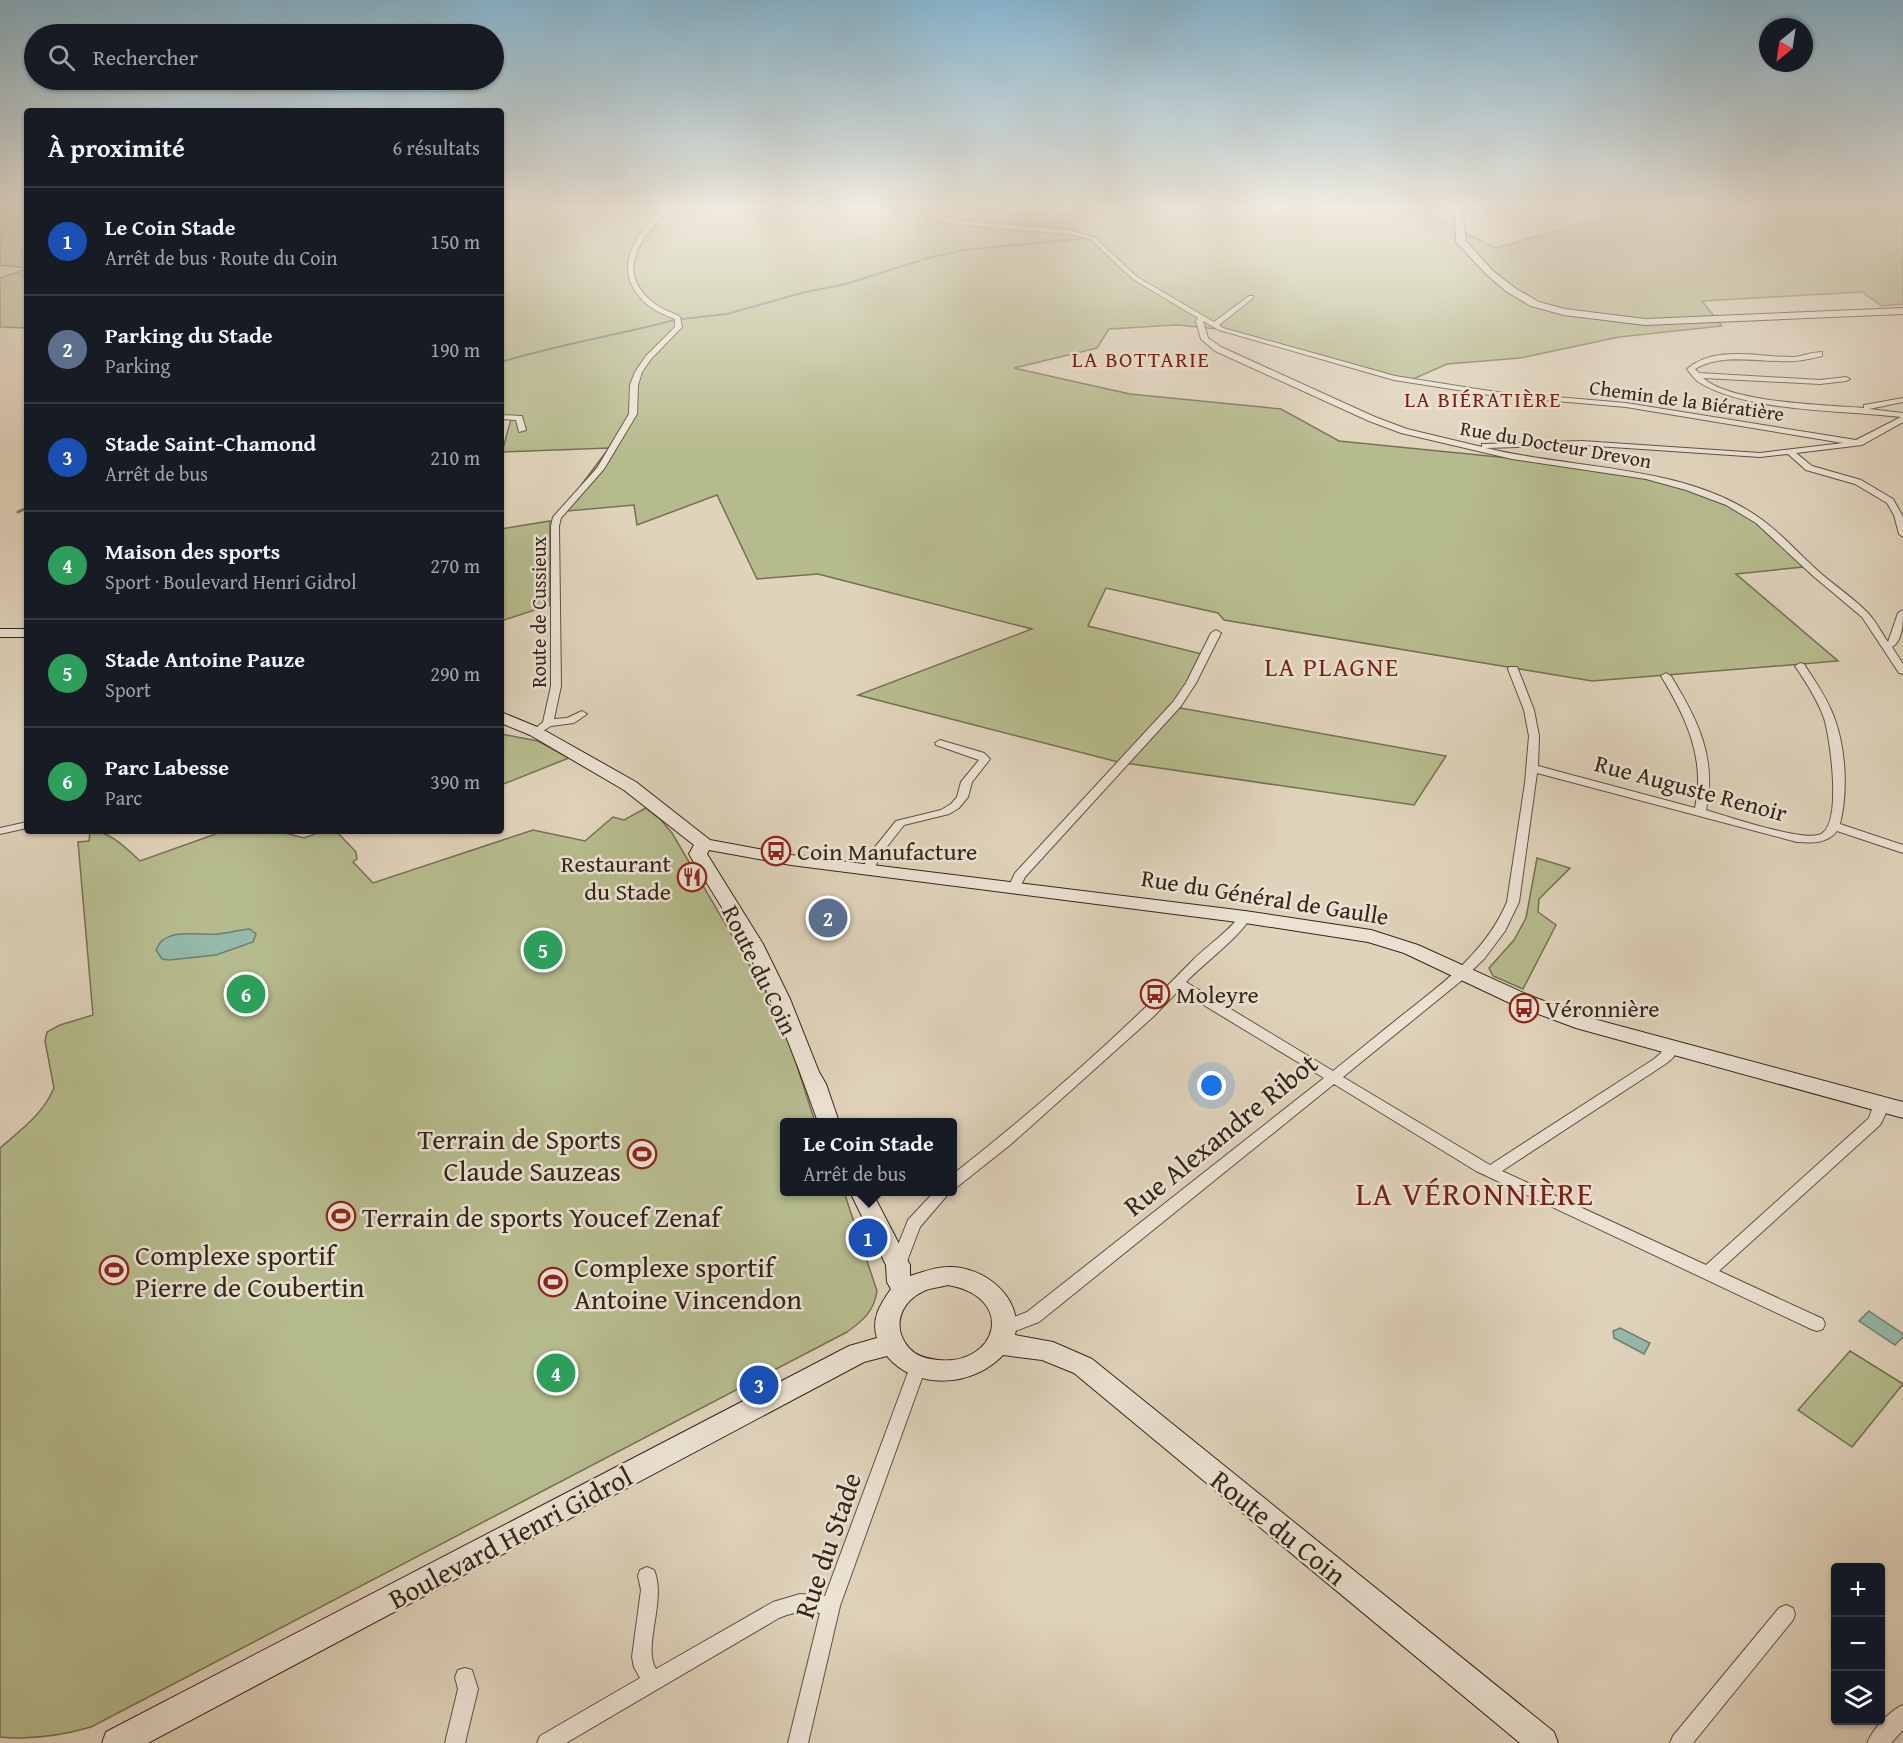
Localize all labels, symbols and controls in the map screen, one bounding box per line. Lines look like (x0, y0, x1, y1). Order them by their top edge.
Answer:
north arrow (1759, 18, 1813, 72)
search box (24, 24, 504, 90)
icon: search (45, 41, 78, 74)
text: Rechercher (93, 41, 198, 73)
text: À proximité (48, 128, 185, 167)
text: 6 résultats (392, 133, 480, 162)
text: Le Coin Stade (105, 211, 236, 243)
text: 1 (62, 227, 73, 256)
text: 150 m (430, 227, 480, 256)
text: Arrêt de bus · Route du Coin (105, 243, 337, 272)
text: Parking du Stade (105, 319, 273, 351)
text: 2 (62, 335, 73, 364)
text: 190 m (430, 335, 480, 364)
district label: LA BOTTARIE (1072, 343, 1210, 375)
text: Parking (105, 351, 170, 380)
street label: Chemin de la Biératière (1588, 372, 1786, 428)
district label: LA BIÉRATIÈRE (1404, 383, 1562, 415)
street label: Rue du Docteur Drevon (1458, 413, 1654, 475)
text: Stade Saint-Chamond (105, 427, 316, 459)
text: 3 (62, 443, 73, 472)
text: 210 m (430, 443, 480, 472)
text: Arrêt de bus (105, 459, 208, 488)
text: Maison des sports (105, 535, 280, 567)
street label: Route de Cussieux (524, 535, 553, 688)
text: 4 (62, 551, 73, 580)
text: 270 m (430, 551, 480, 580)
text: Sport · Boulevard Henri Gidrol (105, 567, 357, 596)
text: Stade Antoine Pauze (105, 643, 305, 675)
district label: LA PLAGNE (1264, 647, 1400, 686)
text: 5 (62, 659, 73, 688)
text: 290 m (430, 659, 480, 688)
text: Sport (105, 675, 151, 704)
street label: Rue Auguste Renoir (1591, 745, 1791, 831)
text: Parc Labesse (105, 751, 229, 783)
text: 6 (62, 767, 73, 796)
text: 390 m (430, 767, 480, 796)
text: Parc (105, 783, 142, 812)
place label: Coin Manufacture (797, 834, 977, 869)
bus stop icon: Coin Manufacture (760, 835, 792, 867)
place label: Restaurant du Stade (561, 846, 672, 909)
street label: Rue du Général de Gaulle (1139, 860, 1391, 934)
restaurant icon: Restaurant du Stade (676, 861, 708, 893)
pin: 2 (808, 896, 848, 940)
street label: Route du Coin (713, 899, 807, 1041)
pin: 5 (524, 928, 562, 972)
pin: 6 (226, 972, 266, 1016)
place label: Moleyre (1176, 977, 1259, 1012)
bus stop icon: Moleyre (1139, 978, 1171, 1010)
place label: Véronnière (1545, 991, 1660, 1026)
bus stop icon: Véronnière (1508, 992, 1540, 1024)
street label: Rue Alexandre Ribot (1114, 1043, 1326, 1225)
your location (1197, 1071, 1226, 1100)
place label: Terrain de Sports Claude Sauzeas (418, 1118, 621, 1191)
popup (780, 1118, 957, 1196)
text: Le Coin Stade (803, 1127, 934, 1159)
sports icon: Terrain de Sports Claude Sauzeas (626, 1138, 658, 1170)
text: Arrêt de bus (803, 1159, 906, 1188)
district label: LA VÉRONNIÈRE (1355, 1170, 1595, 1217)
place label: Terrain de sports Youcef Zenaf (362, 1196, 723, 1237)
sports icon: Terrain de sports Youcef Zenaf (325, 1200, 357, 1232)
pin: 1 (848, 1216, 888, 1260)
place label: Complexe sportif Pierre de Coubertin (135, 1234, 365, 1307)
place label: Complexe sportif Antoine Vincendon (574, 1246, 802, 1319)
sports icon: Complexe sportif Pierre de Coubertin (98, 1254, 130, 1286)
sports icon: Complexe sportif Antoine Vincendon (537, 1266, 569, 1298)
pin: 4 (536, 1350, 576, 1396)
pin: 3 (740, 1362, 778, 1408)
street label: Boulevard Henri Gidrol (381, 1455, 639, 1619)
street label: Route du Coin (1202, 1459, 1356, 1595)
street label: Rue du Stade (783, 1467, 871, 1623)
map controls (1831, 1563, 1885, 1725)
button: + (1831, 1563, 1885, 1617)
button: − (1831, 1617, 1885, 1671)
button: layers (1831, 1671, 1885, 1725)

